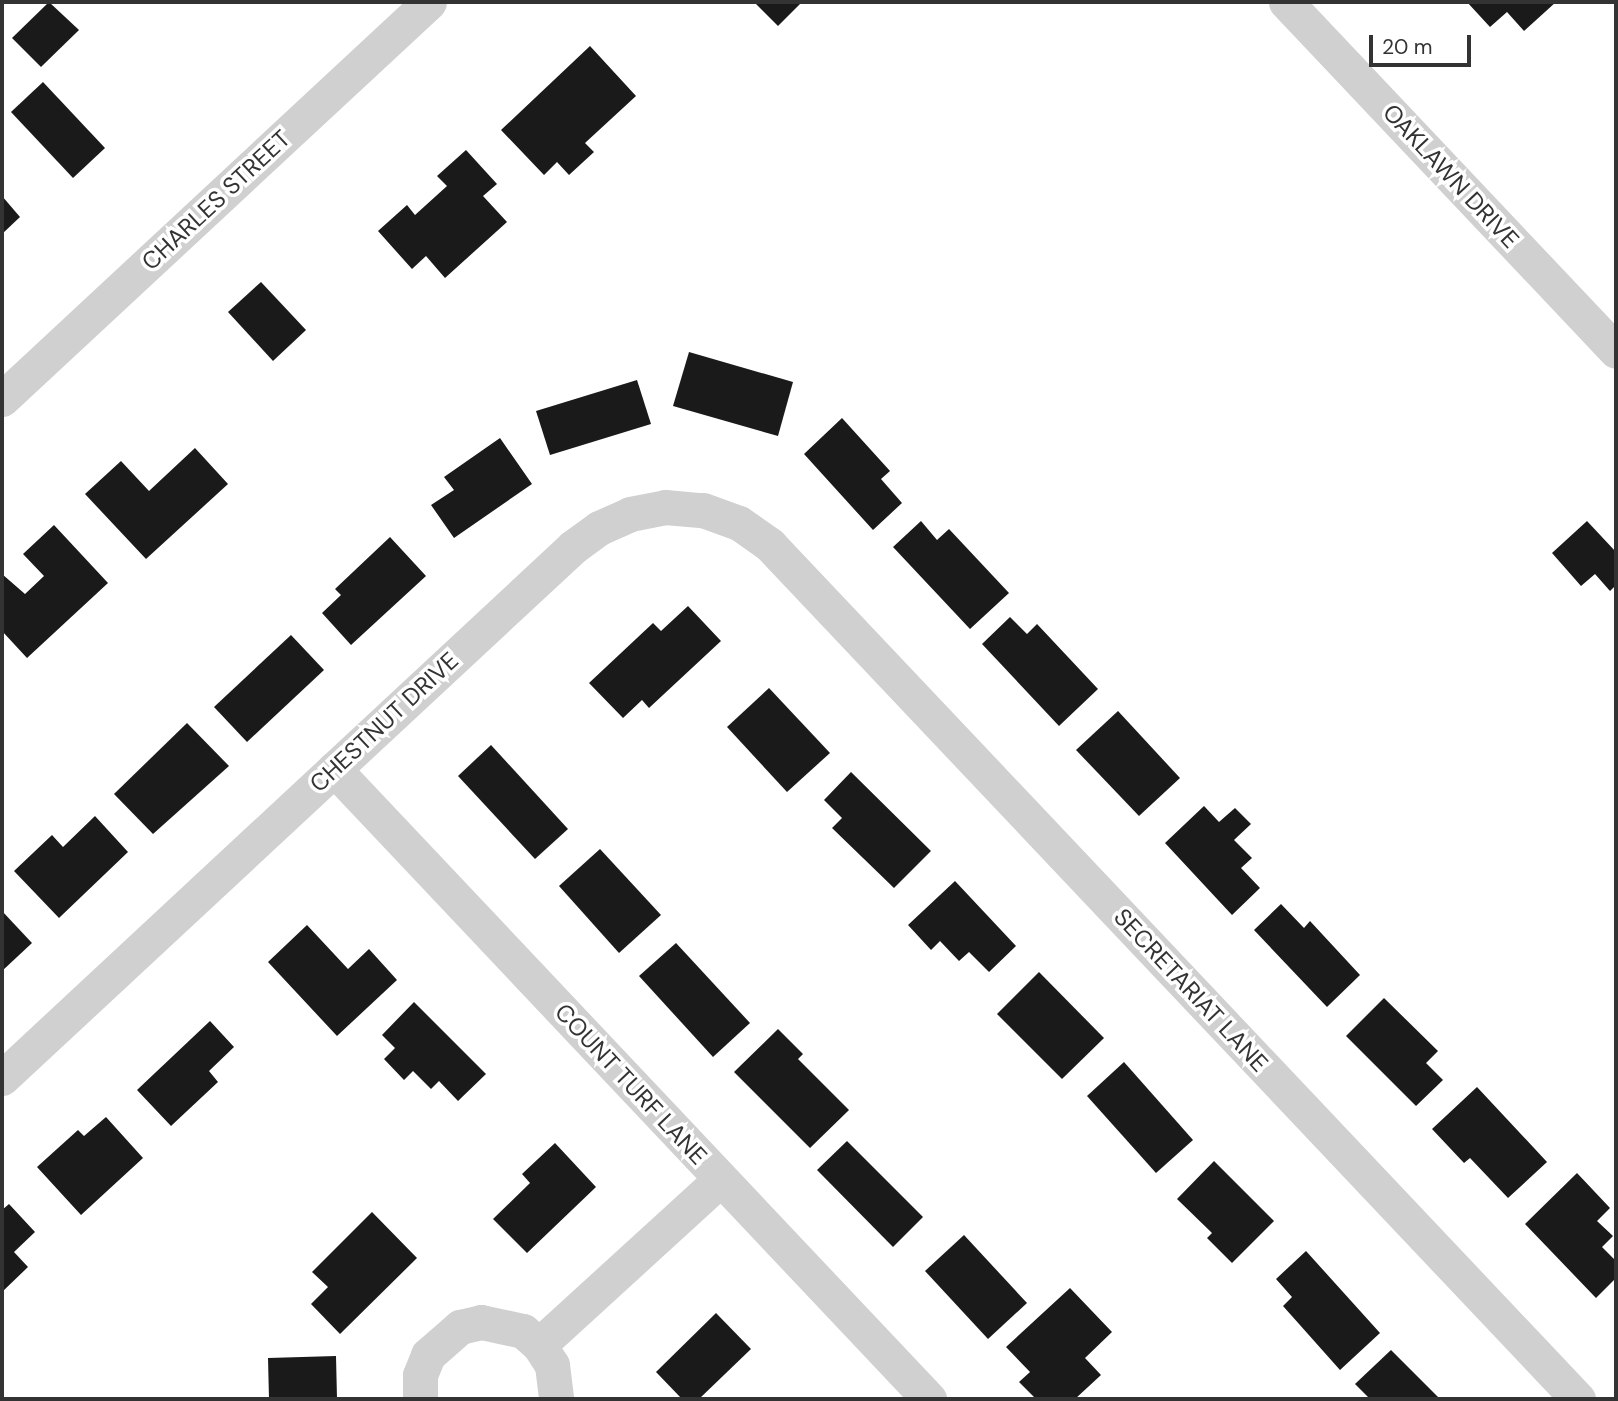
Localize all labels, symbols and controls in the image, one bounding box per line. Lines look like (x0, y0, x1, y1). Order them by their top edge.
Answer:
scale bar (1373, 21, 1474, 65)
text: 20 m (1382, 33, 1433, 61)
street label: OAKLAWN DRIVE (1377, 98, 1525, 254)
street label: CHARLES STREET (136, 124, 296, 276)
street label: CHESTNUT DRIVE (304, 646, 464, 798)
street label: SECRETARIAT LANE (1108, 902, 1274, 1078)
street label: COUNT TURF LANE (549, 998, 713, 1170)

